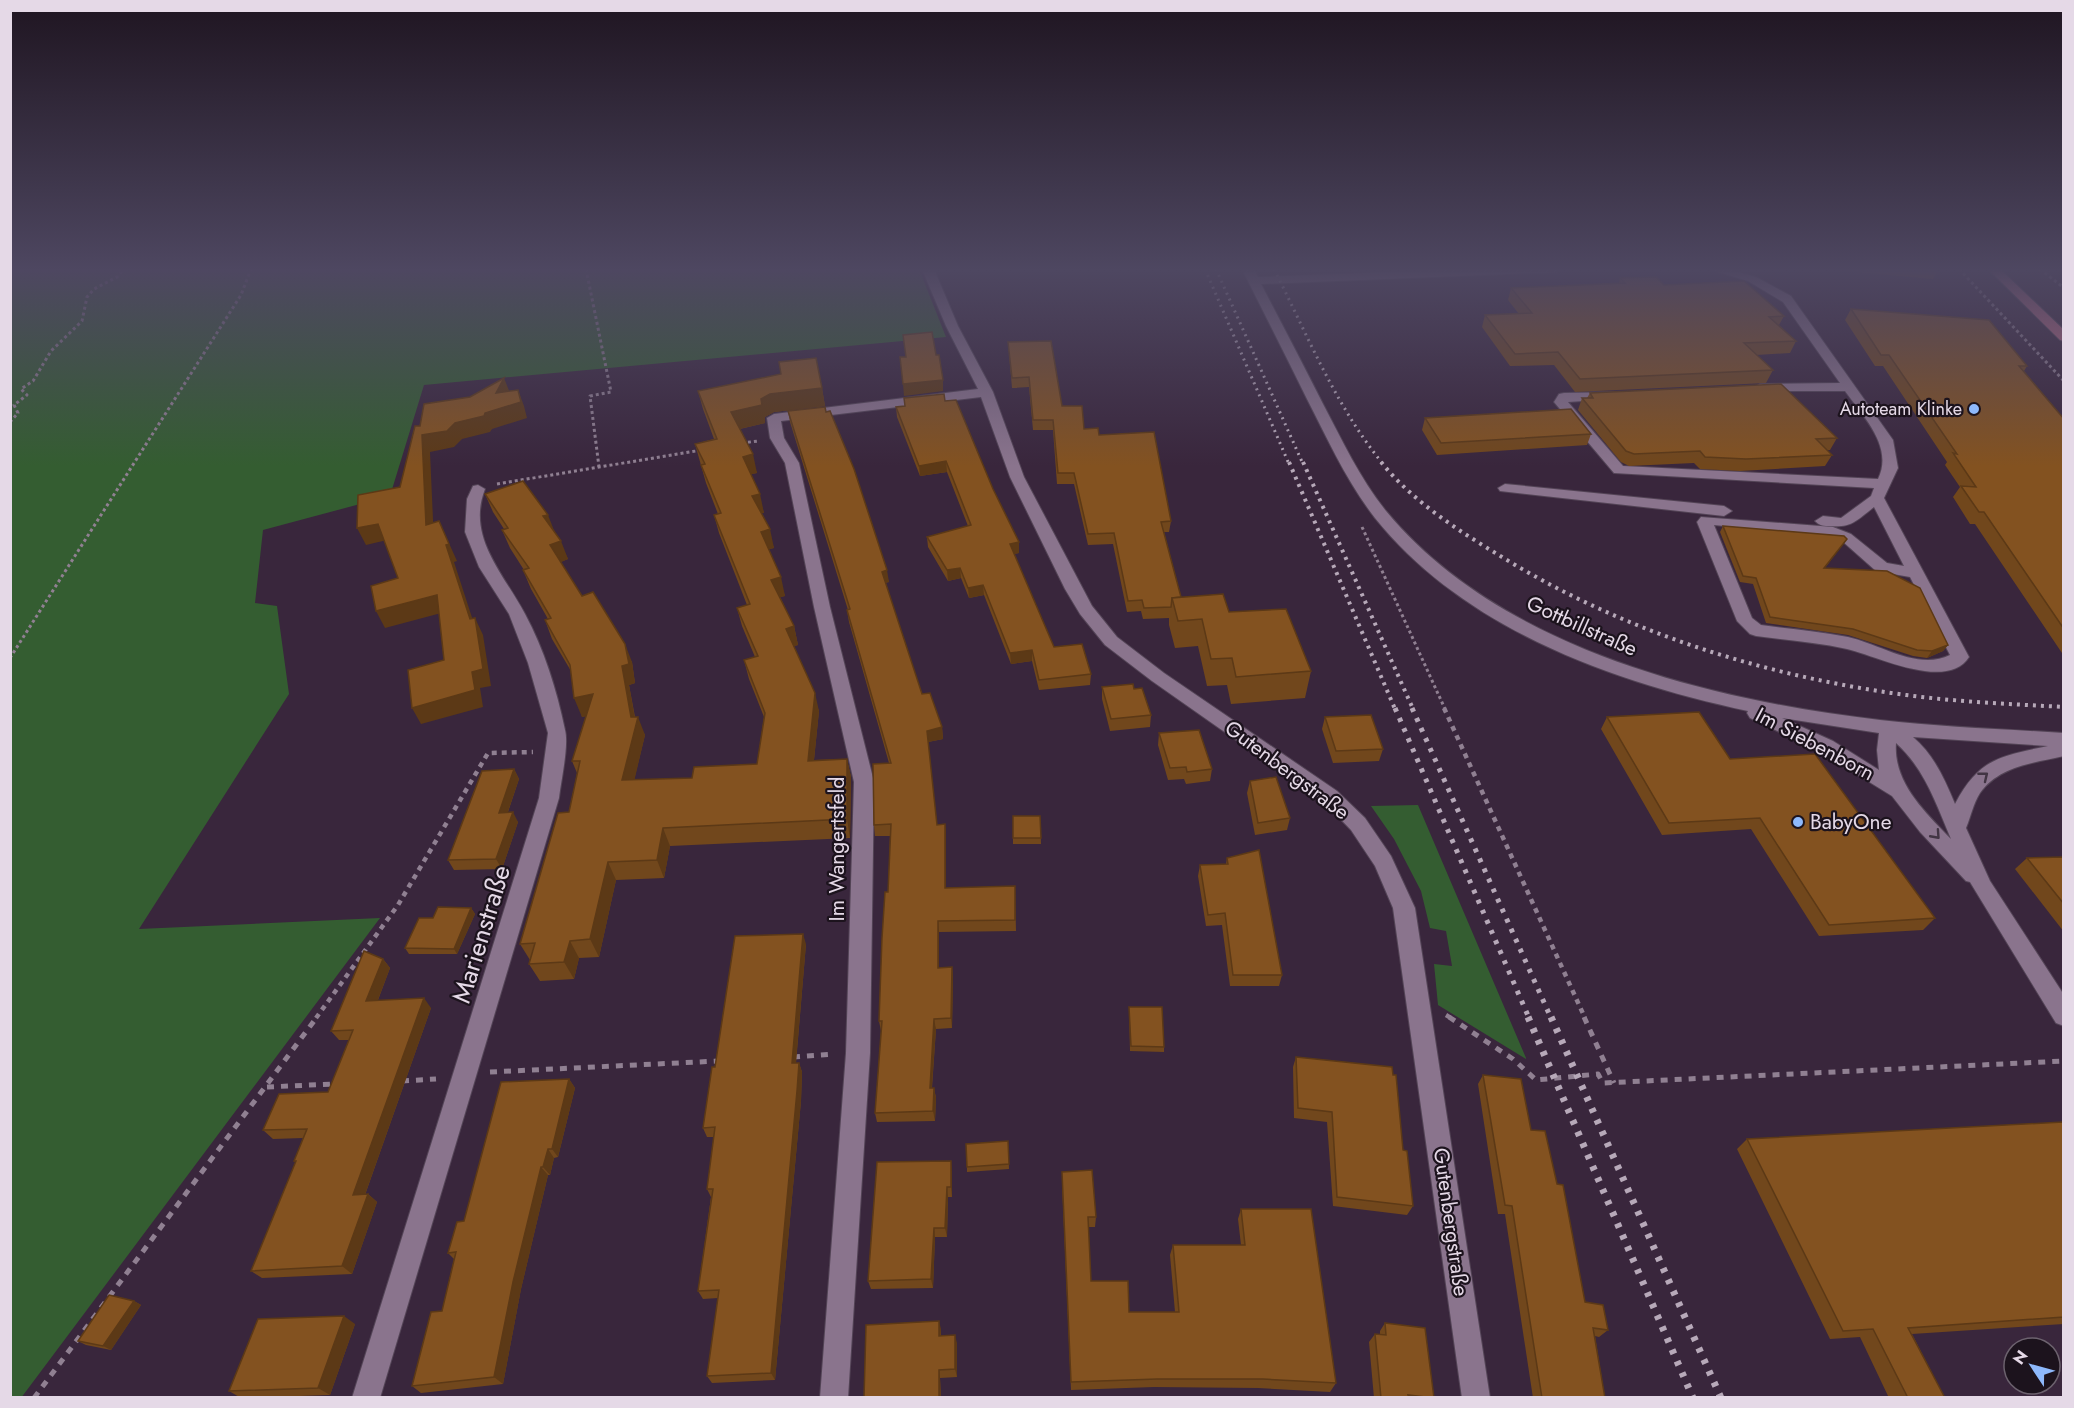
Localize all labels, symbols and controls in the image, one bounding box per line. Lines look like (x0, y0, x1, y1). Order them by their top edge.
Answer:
place label: Autoteam Klinke (1840, 396, 1962, 422)
marker: Autoteam Klinke (1967, 402, 1981, 416)
street label: Gottbillstraße (1522, 588, 1642, 664)
street label: Im Siebenborn (1750, 700, 1880, 788)
street label: Gutenbergstraße (1218, 713, 1356, 827)
one-way arrow (1977, 773, 1988, 784)
street label: Im Wangertsfeld (822, 777, 852, 921)
place label: BabyOne (1810, 807, 1892, 837)
marker: BabyOne (1791, 815, 1805, 829)
one-way arrow (1929, 828, 1940, 839)
street label: Marienstraße (442, 860, 520, 1008)
street label: Gutenbergstraße (1426, 1146, 1476, 1298)
north arrow (2002, 1336, 2062, 1396)
text: N (2007, 1346, 2033, 1369)

